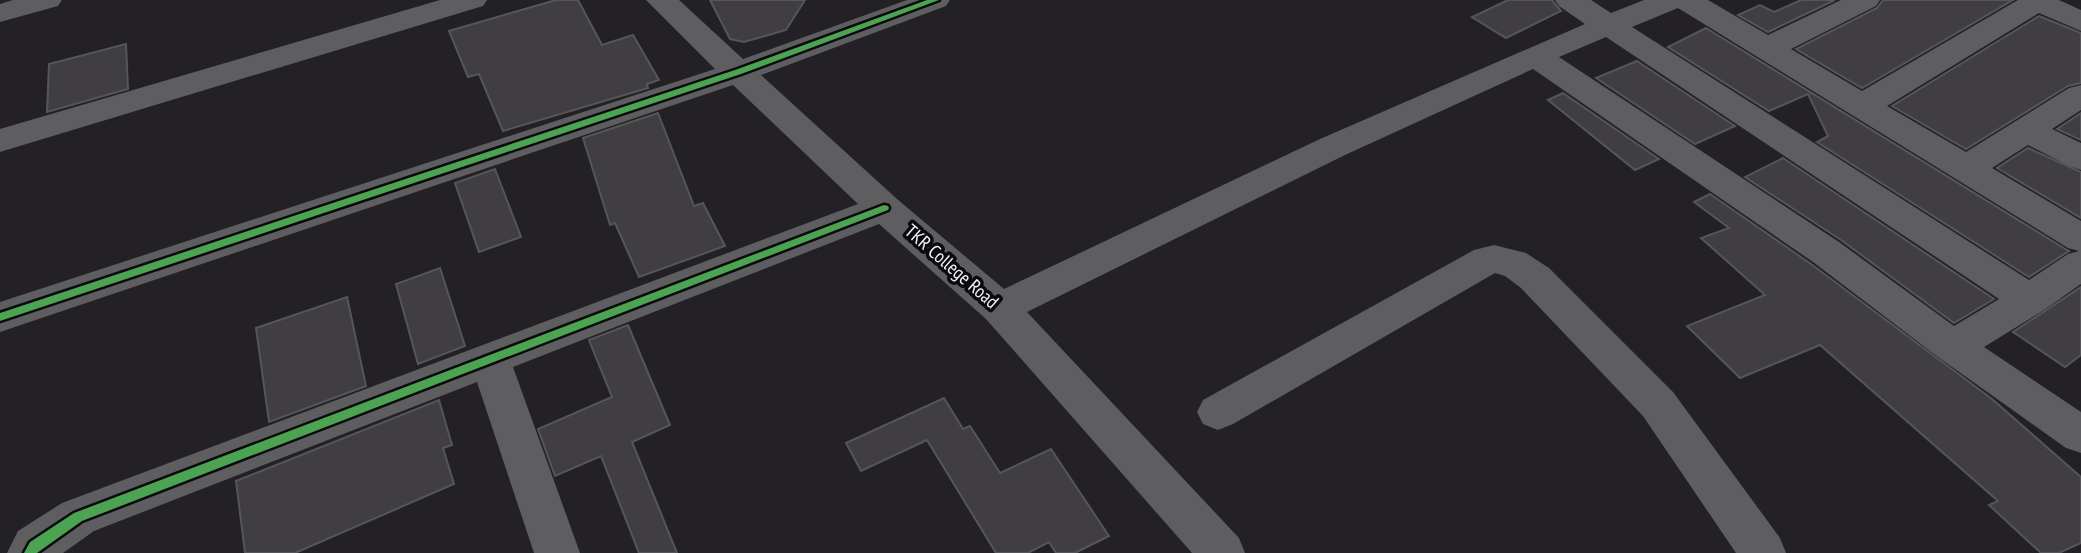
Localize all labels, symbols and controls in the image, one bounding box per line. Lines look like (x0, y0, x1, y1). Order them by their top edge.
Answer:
street label: TKR College Road (900, 219, 1004, 313)

